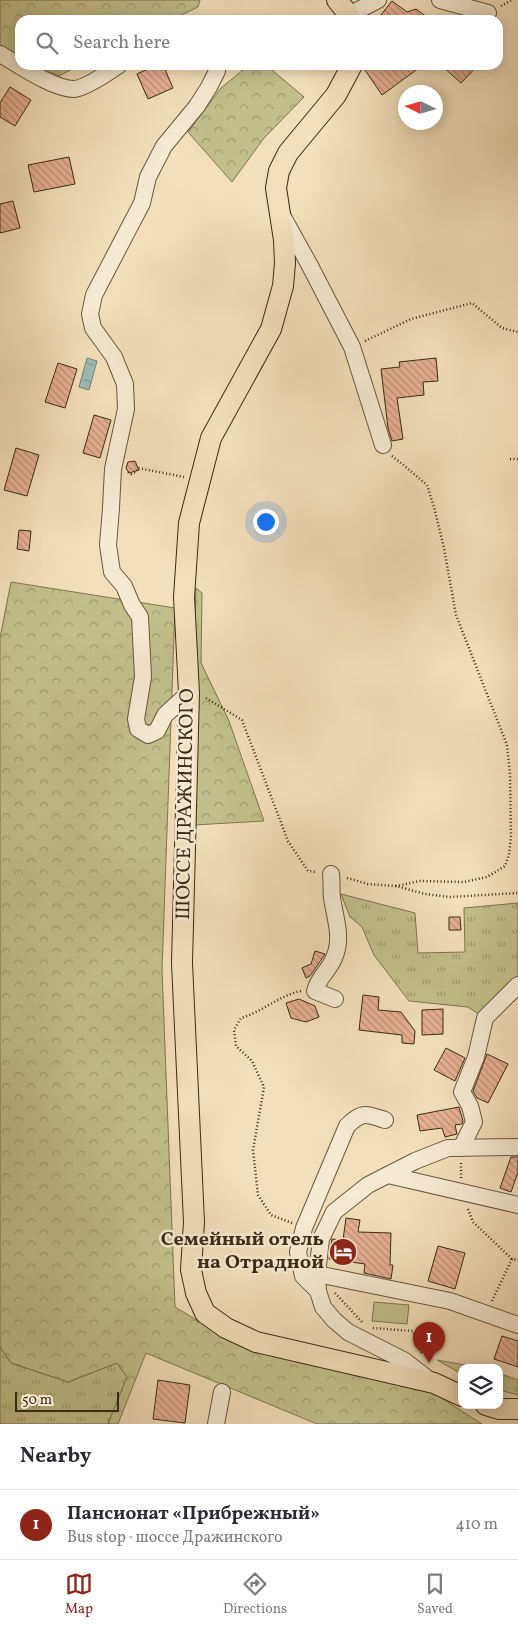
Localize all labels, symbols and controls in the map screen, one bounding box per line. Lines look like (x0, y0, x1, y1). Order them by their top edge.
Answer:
search box (15, 15, 503, 70)
icon: search (33, 29, 61, 57)
text: Search here (73, 30, 170, 56)
north arrow (398, 85, 443, 130)
your location (253, 509, 279, 535)
street label: ШОССЕ ДРАЖИНСКОГО (170, 688, 202, 920)
place label: Семейный отель на Отрадной (161, 1226, 324, 1277)
hotel icon: Семейный отель на Отрадной (328, 1237, 358, 1267)
pin: 1 (413, 1322, 445, 1363)
map controls (458, 1364, 503, 1409)
button: layers (458, 1364, 503, 1409)
scale bar (15, 1389, 119, 1412)
text: 50 m (22, 1391, 52, 1410)
text: Nearby (20, 1442, 91, 1471)
text: Пансионат «Прибрежный» (67, 1501, 320, 1527)
text: 1 (33, 1514, 39, 1536)
text: 410 m (455, 1514, 498, 1536)
text: Bus stop · шоссе Дражинского (67, 1527, 283, 1549)
tab: Map (65, 1570, 93, 1619)
tab: Directions (223, 1570, 287, 1619)
tab: Saved (417, 1570, 453, 1619)

